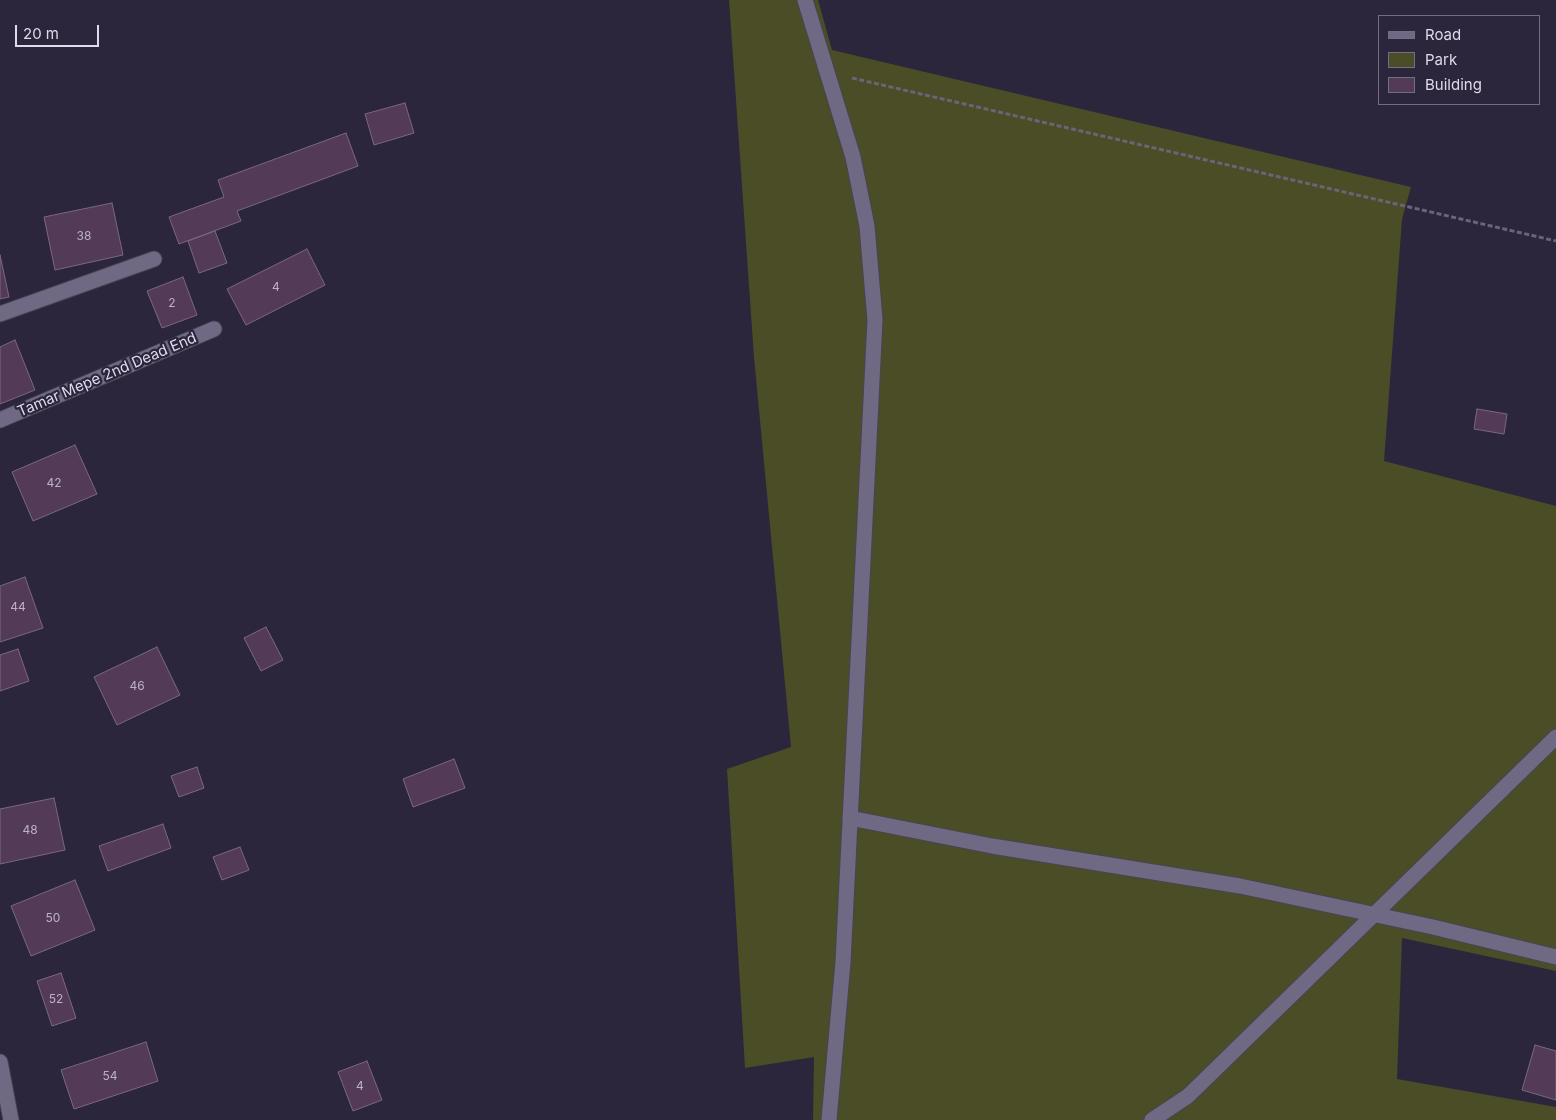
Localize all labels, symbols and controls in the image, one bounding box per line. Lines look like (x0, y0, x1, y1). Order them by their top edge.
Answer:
scale bar (18, 15, 101, 47)
legend (1378, 15, 1541, 105)
text: 20 m (23, 24, 59, 43)
text: Road (1425, 25, 1461, 44)
text: Park (1425, 50, 1457, 69)
text: Building (1425, 75, 1482, 94)
house number: 38 (77, 229, 91, 243)
house number: 4 (272, 280, 280, 294)
house number: 2 (168, 296, 176, 310)
street label: Tamar Mepe 2nd Dead End (15, 329, 199, 421)
house number: 42 (46, 476, 62, 490)
house number: 44 (10, 600, 26, 614)
house number: 46 (129, 679, 145, 693)
house number: 48 (22, 823, 38, 837)
house number: 50 (46, 911, 60, 925)
house number: 52 (49, 992, 63, 1006)
house number: 54 (102, 1069, 118, 1083)
house number: 4 (356, 1079, 364, 1093)

